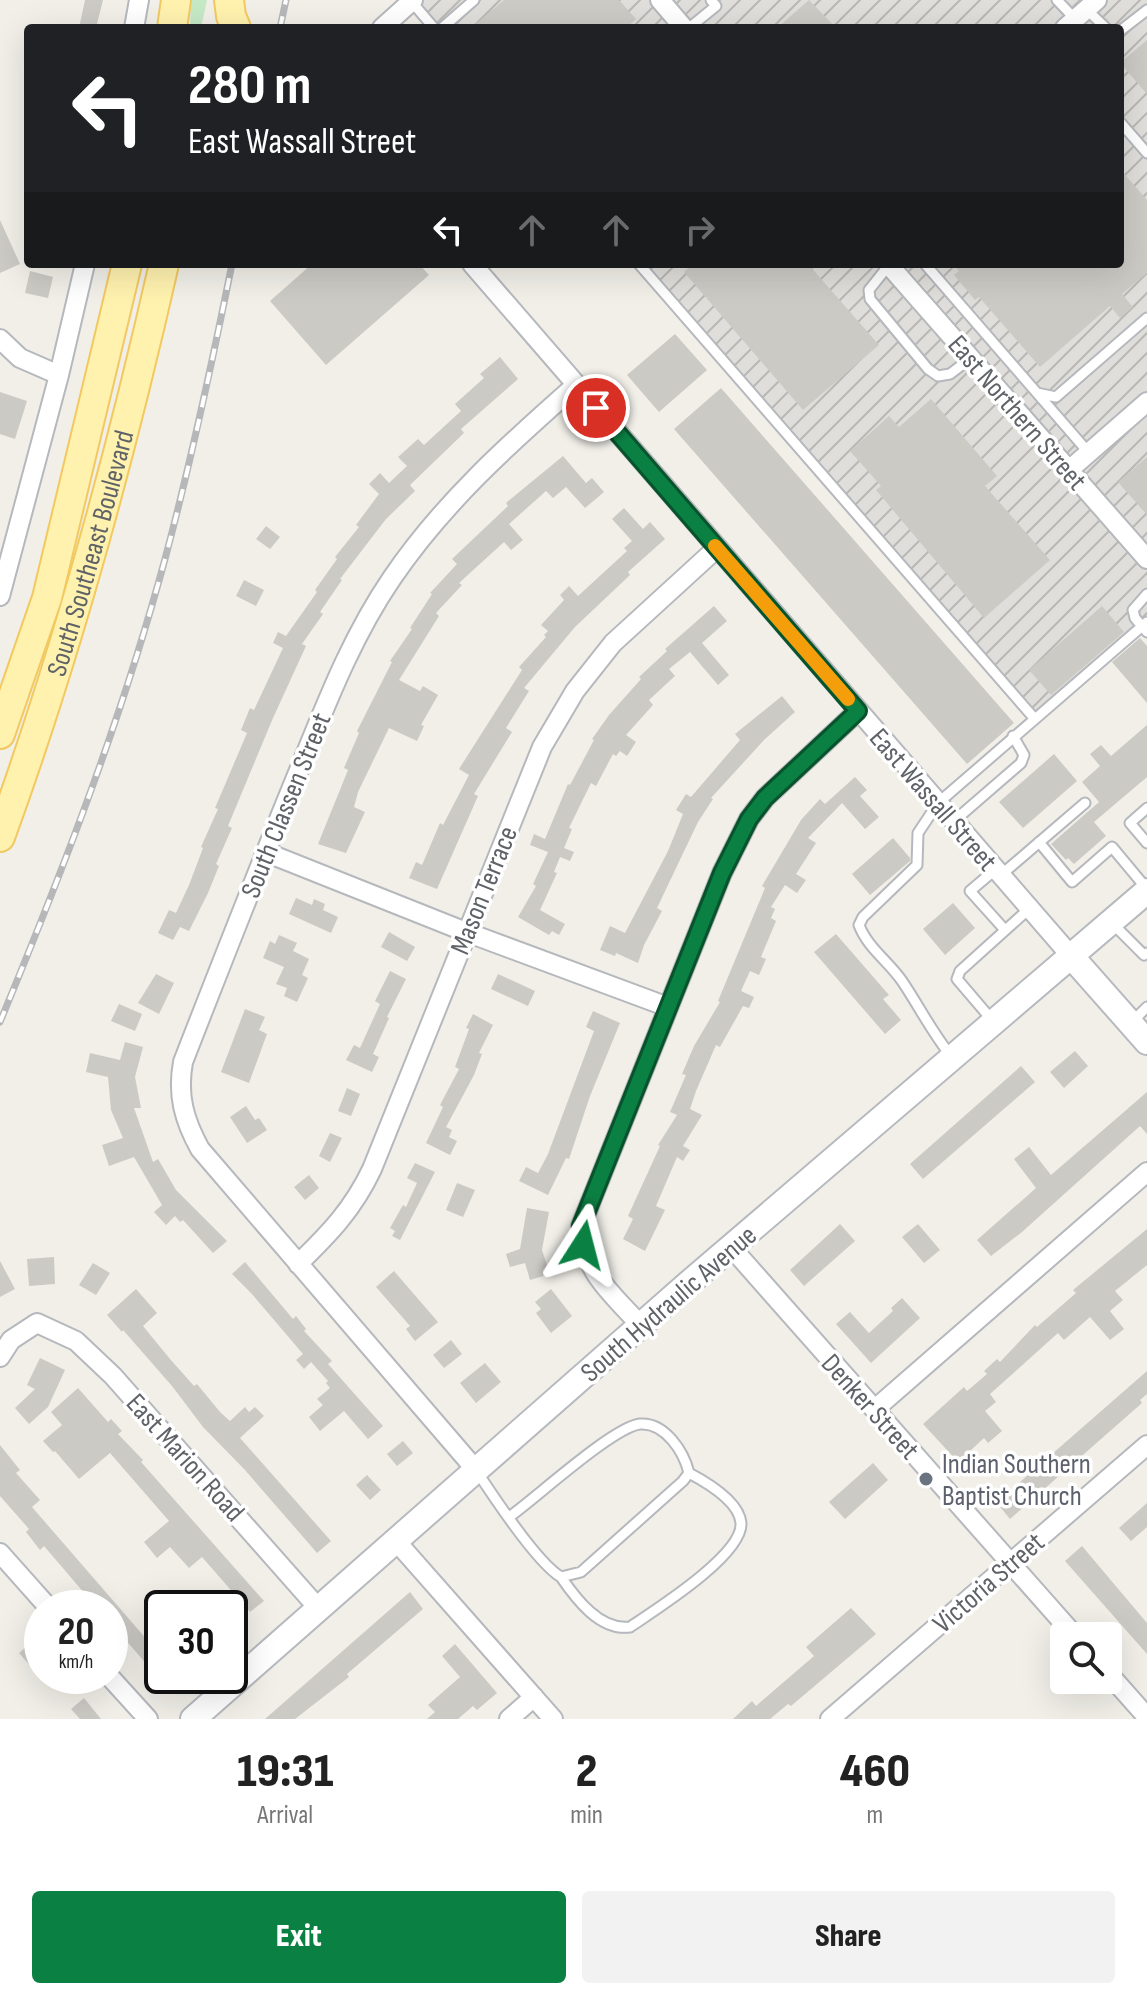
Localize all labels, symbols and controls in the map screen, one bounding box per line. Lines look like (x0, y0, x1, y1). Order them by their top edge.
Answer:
text: 280 m (188, 53, 311, 120)
icon: left (56, 56, 160, 160)
text: East Wassall Street (188, 121, 416, 164)
icon: left (426, 208, 470, 252)
icon: ahead (510, 208, 554, 252)
icon: ahead (594, 208, 638, 252)
icon: right (678, 208, 722, 252)
street label: East Northern Street (941, 329, 1093, 497)
pin (562, 374, 630, 442)
icon: arrive (574, 386, 618, 430)
street label: South Southeast Boulevard (40, 427, 141, 680)
street label: South Classen Street (234, 708, 338, 903)
street label: East Wassall Street (862, 722, 1004, 878)
street label: Mason Terrace (444, 822, 525, 959)
position arrow (541, 1203, 625, 1287)
street label: South Hydraulic Avenue (574, 1219, 764, 1389)
street label: Denker Street (814, 1348, 926, 1466)
street label: East Marion Road (119, 1387, 251, 1529)
place label: Indian Southern Baptist Church (942, 1448, 1091, 1513)
marker: Indian Southern Baptist Church (917, 1470, 935, 1488)
street label: Victoria Street (927, 1526, 1051, 1640)
speed limit sign: 30 (144, 1590, 248, 1694)
text: 20 (58, 1608, 94, 1656)
map controls (1050, 1622, 1122, 1694)
button: search (1050, 1622, 1122, 1694)
text: km/h (59, 1650, 93, 1674)
text: 19:31 (237, 1743, 333, 1800)
text: 2 (576, 1743, 597, 1800)
text: 460 (840, 1743, 910, 1800)
text: Arrival (257, 1800, 313, 1831)
text: min (570, 1800, 603, 1831)
text: m (867, 1800, 883, 1831)
button: Exit (32, 1891, 566, 1983)
button: Share (582, 1891, 1115, 1983)

